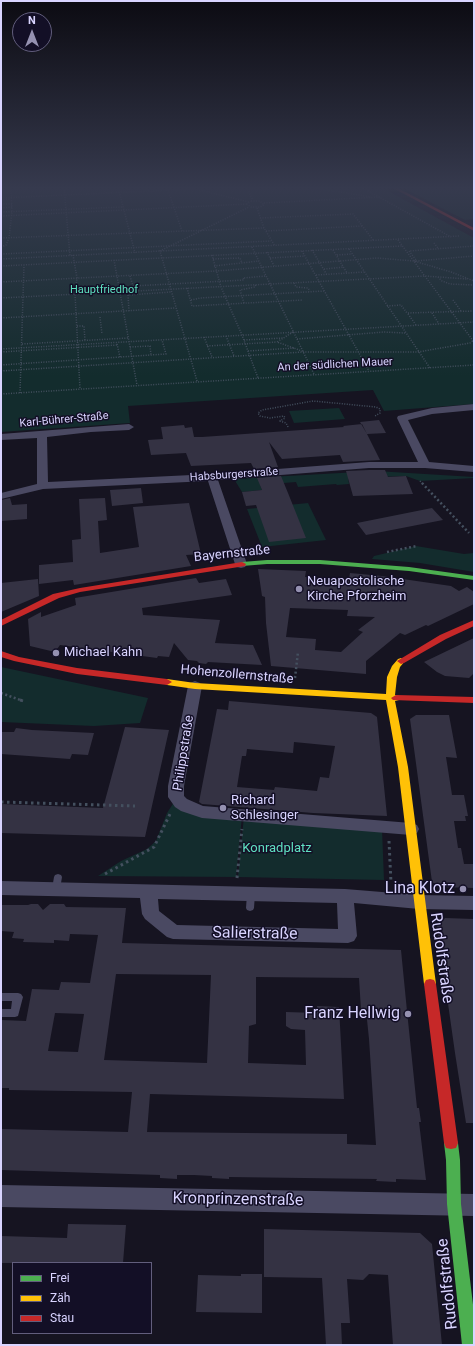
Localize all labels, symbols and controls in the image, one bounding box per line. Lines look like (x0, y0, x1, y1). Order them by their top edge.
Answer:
north arrow (12, 12, 52, 52)
text: N (28, 14, 36, 27)
park label: Hauptfriedhof (70, 283, 138, 297)
street label: An der südlichen Mauer (277, 355, 393, 375)
street label: Karl-Bührer-Straße (19, 410, 109, 430)
street label: Habsburgerstraße (189, 465, 279, 485)
street label: Bayernstraße (193, 542, 271, 566)
place label: Neuapostolische Kirche Pforzheim (307, 574, 406, 605)
marker: Neuapostolische Kirche Pforzheim (294, 584, 304, 594)
place label: Michael Kahn (64, 645, 142, 661)
marker: Michael Kahn (51, 648, 61, 658)
street label: Hohenzollernstraße (180, 662, 294, 688)
street label: Philippstraße (170, 714, 198, 792)
place label: Richard Schlesinger (231, 793, 298, 824)
marker: Richard Schlesinger (218, 803, 228, 813)
park label: Konradplatz (242, 841, 312, 857)
place label: Lina Klotz (385, 879, 455, 899)
marker: Lina Klotz (458, 884, 468, 894)
street label: Rudolfstraße (425, 911, 457, 1005)
street label: Salierstraße (212, 924, 298, 944)
place label: Franz Hellwig (304, 1004, 400, 1024)
marker: Franz Hellwig (403, 1009, 413, 1019)
street label: Kronprinzenstraße (172, 1189, 304, 1211)
street label: Rudolfstraße (434, 1237, 462, 1331)
legend (12, 1262, 152, 1334)
text: Frei (50, 1271, 70, 1285)
text: Zäh (50, 1291, 70, 1305)
text: Stau (50, 1311, 74, 1325)

